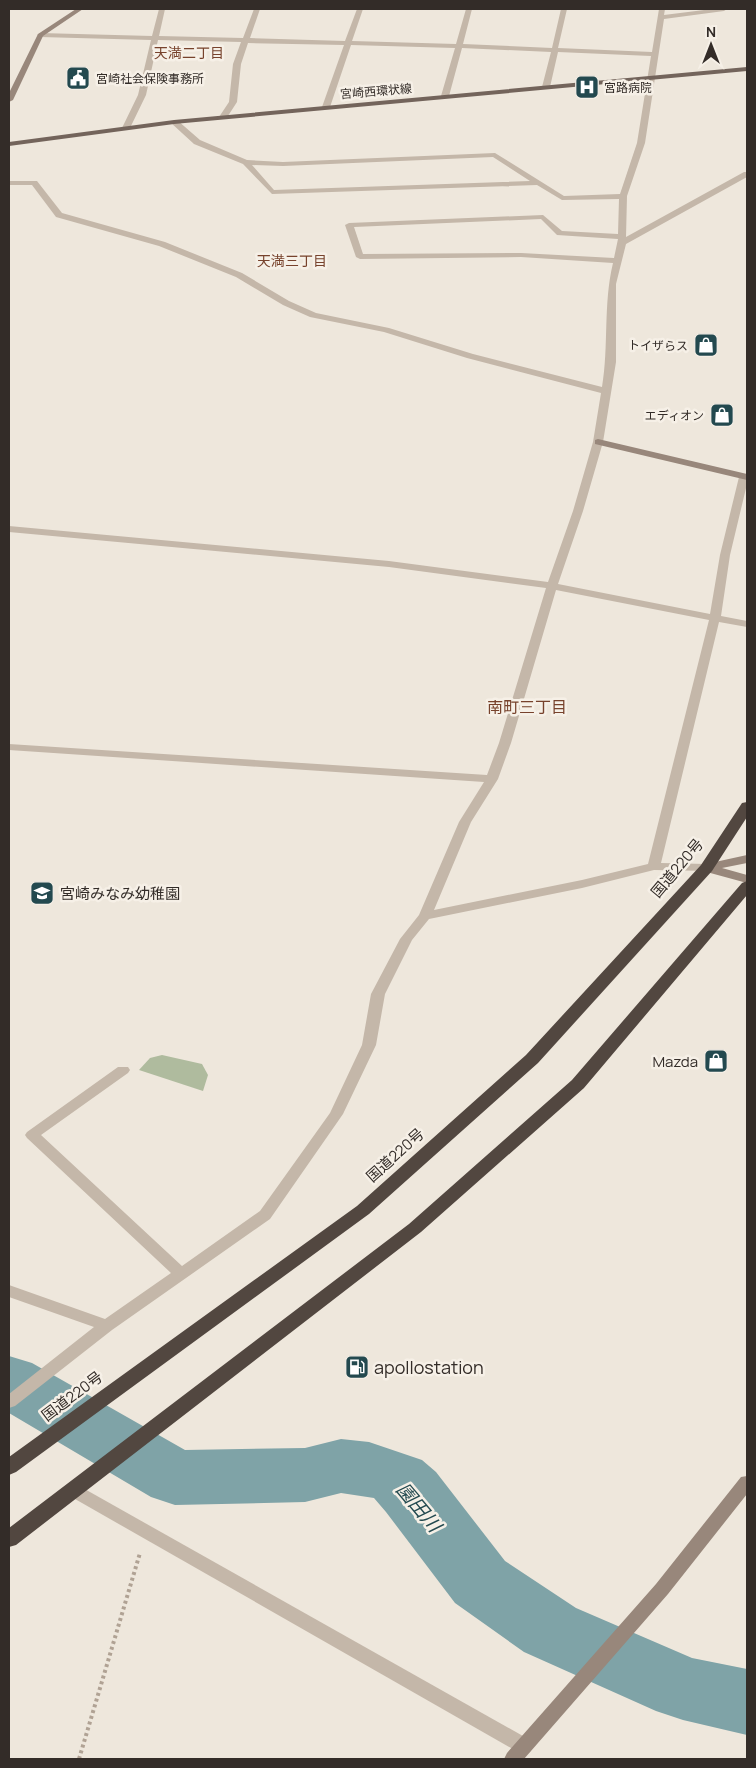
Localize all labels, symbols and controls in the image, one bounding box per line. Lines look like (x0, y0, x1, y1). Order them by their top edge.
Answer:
north arrow (686, 20, 736, 70)
text: N (706, 22, 716, 41)
district label: 天満二丁目 (154, 43, 224, 62)
public building icon: 宮崎社会保険事務所 (65, 65, 91, 91)
place label: 宮崎社会保険事務所 (96, 70, 204, 87)
hospital icon: 宮路病院 (574, 74, 600, 100)
street label: 宮崎西環状線 (339, 79, 413, 103)
place label: 宮路病院 (604, 79, 652, 96)
district label: 天満三丁目 (257, 251, 327, 270)
shop icon: トイザらス (693, 332, 719, 358)
place label: トイザらス (628, 337, 688, 354)
shop icon: エディオン (709, 402, 735, 428)
place label: エディオン (645, 407, 704, 424)
district label: 南町三丁目 (487, 696, 567, 718)
street label: 国道220号 (646, 834, 708, 902)
school or university icon: 宮崎みなみ幼稚園 (29, 880, 55, 906)
place label: 宮崎みなみ幼稚園 (60, 883, 180, 904)
shop icon: Mazda (703, 1048, 729, 1074)
place label: Mazda (652, 1051, 698, 1072)
street label: 国道220号 (361, 1123, 429, 1187)
fuel station icon: apollostation (344, 1354, 370, 1380)
place label: apollostation (374, 1355, 484, 1379)
street label: 国道220号 (37, 1366, 107, 1426)
water label: 園田川 (391, 1477, 449, 1539)

